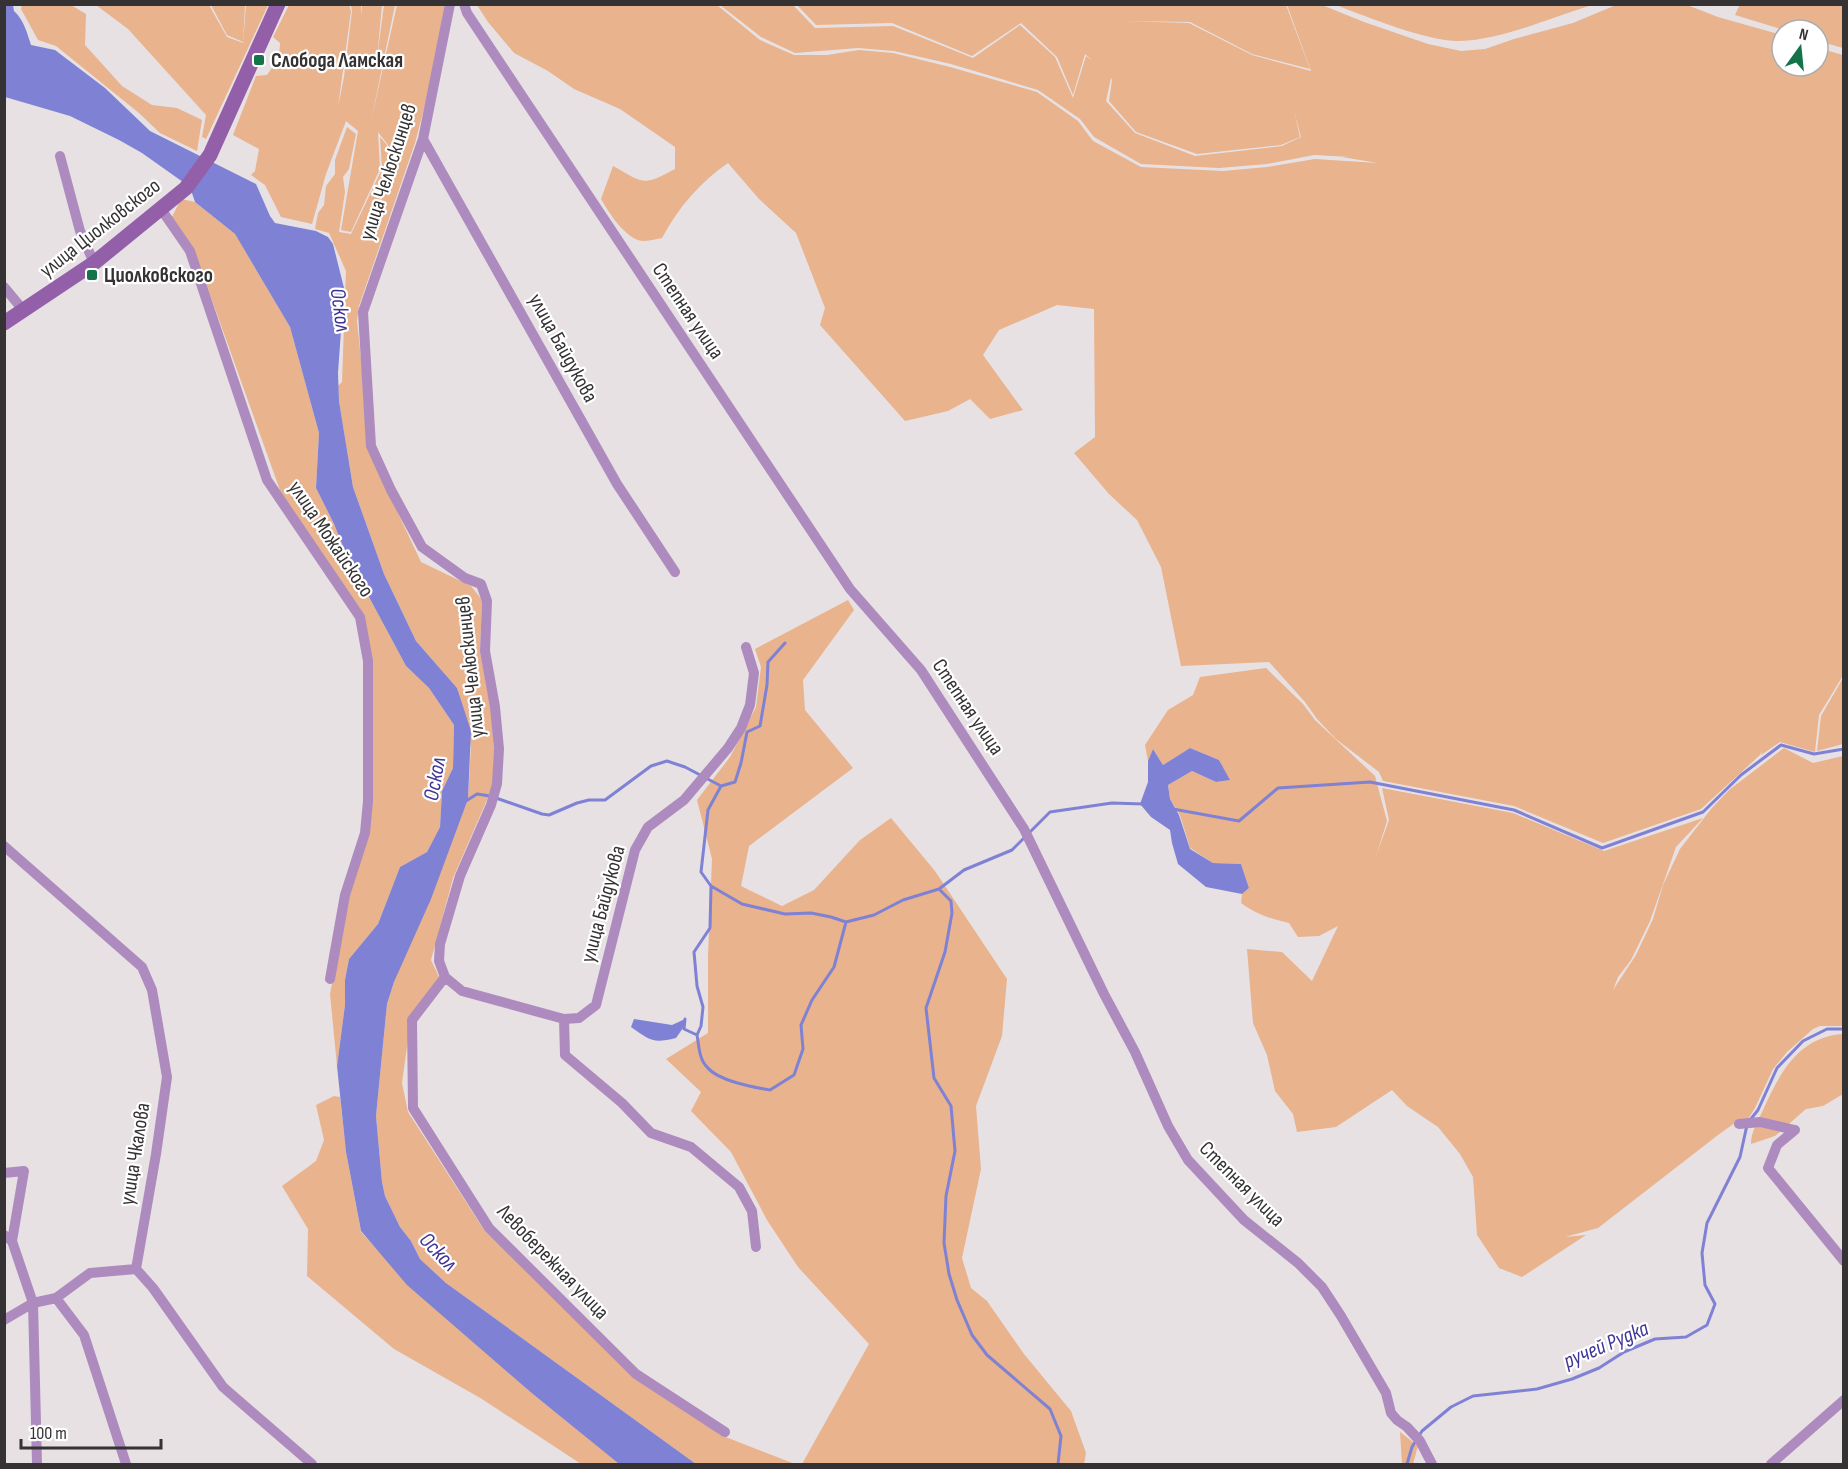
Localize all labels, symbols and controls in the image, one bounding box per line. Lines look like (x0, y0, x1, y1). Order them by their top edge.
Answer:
north arrow (1770, 18, 1830, 78)
text: N (1797, 25, 1810, 45)
place label: Слобода Ламская (271, 48, 403, 73)
marker: Слобода Ламская (252, 53, 266, 67)
street label: улица Челюскинцев (354, 101, 422, 243)
street label: улица Циолковского (35, 173, 165, 283)
street label: Степная улица (647, 258, 729, 364)
place label: Циолковского (104, 262, 213, 288)
marker: Циолковского (85, 268, 99, 282)
water label: Оскол (324, 286, 356, 334)
street label: улица Байдукова (523, 289, 603, 407)
street label: улица Можайского (283, 476, 379, 602)
street label: улица Челюскинцев (450, 595, 490, 739)
street label: Степная улица (927, 654, 1009, 760)
water label: Оскол (418, 755, 452, 803)
street label: улица Байдукова (575, 843, 631, 965)
street label: улица Чкалова (115, 1101, 155, 1207)
street label: Степная улица (1194, 1136, 1290, 1232)
street label: Левобережная улица (491, 1199, 614, 1325)
water label: Оскол (413, 1227, 463, 1277)
water label: ручей Рудка (1558, 1315, 1653, 1375)
scale bar (21, 1412, 160, 1450)
text: 100 m (30, 1423, 67, 1444)

